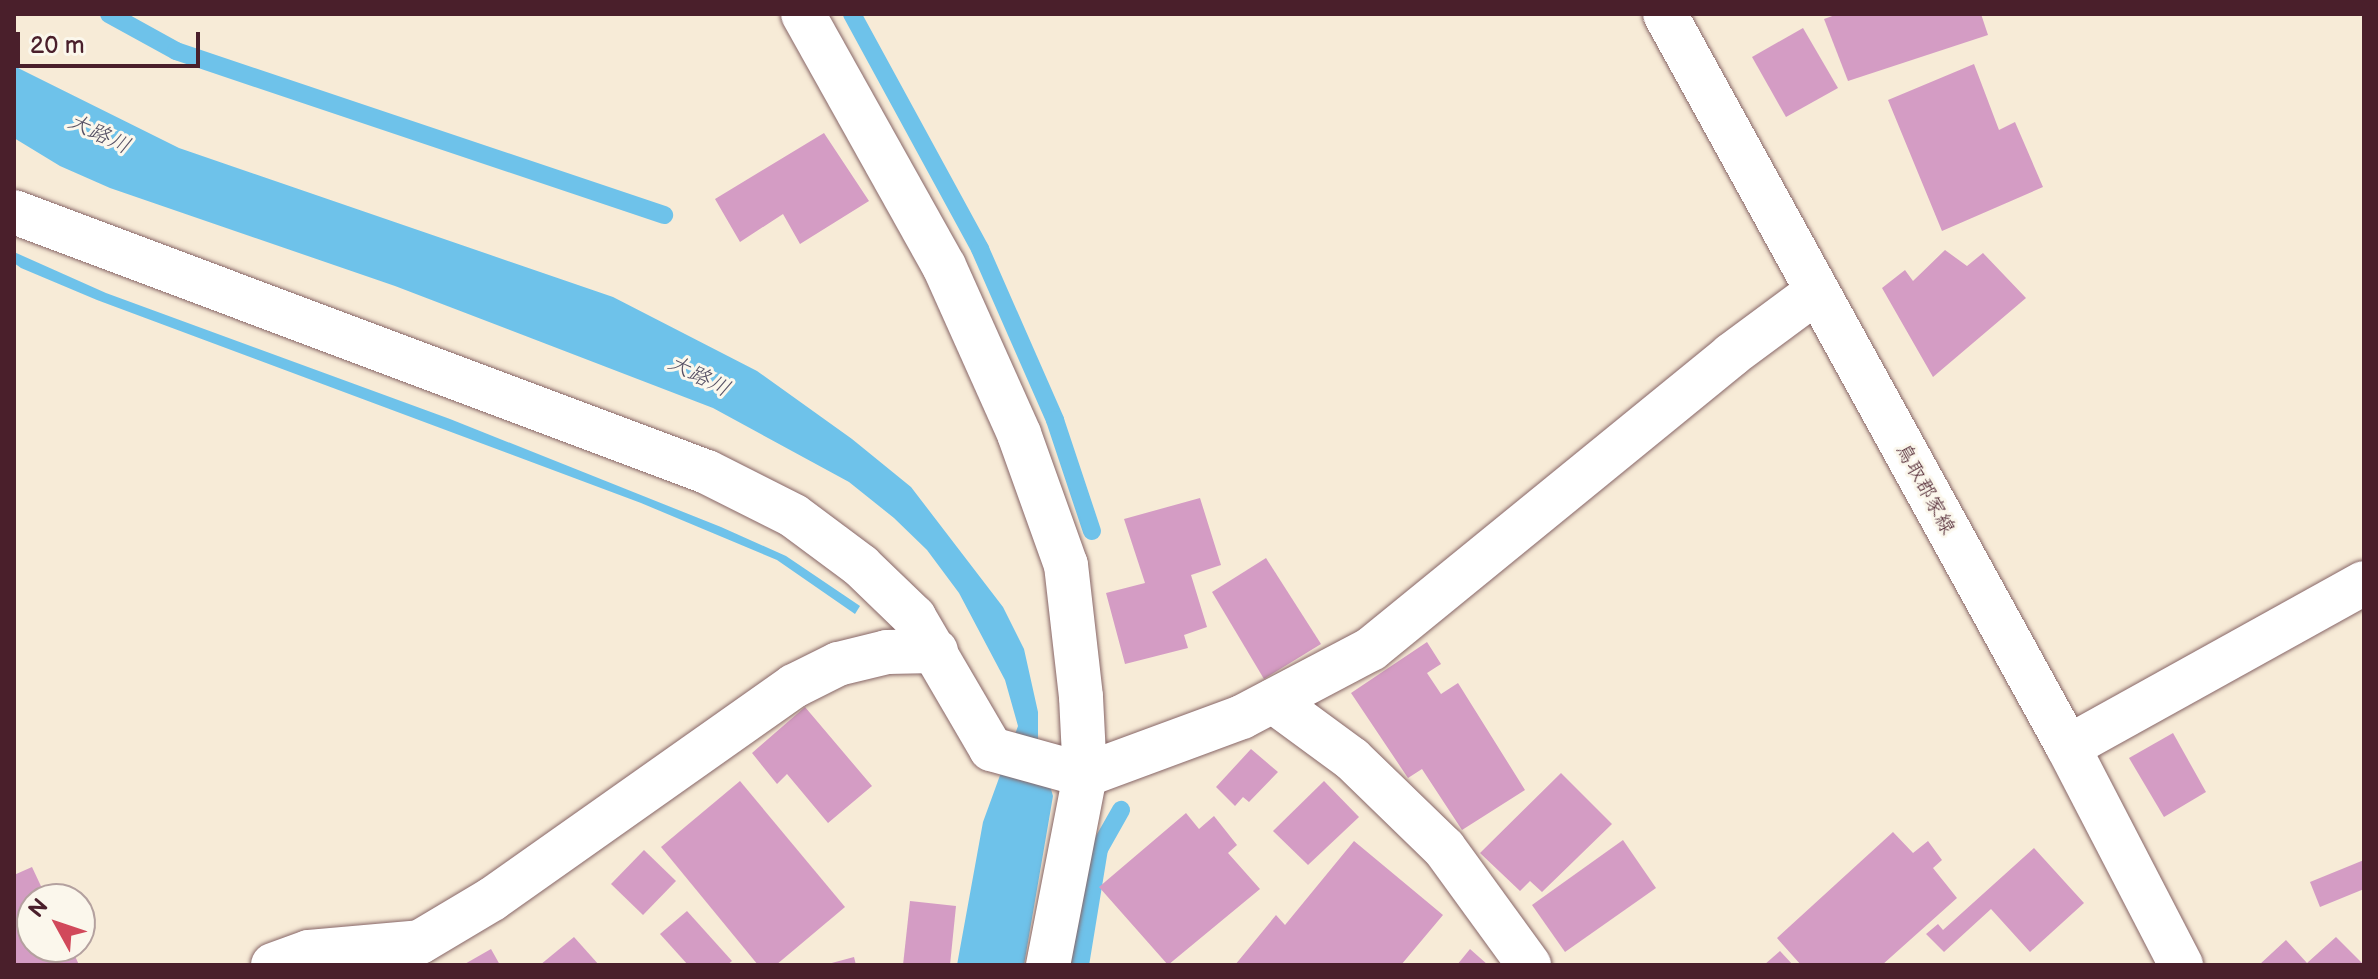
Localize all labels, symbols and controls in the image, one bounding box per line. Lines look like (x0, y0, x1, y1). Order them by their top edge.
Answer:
scale bar (20, 16, 204, 66)
text: 20 m (30, 31, 85, 60)
water label: 大路川 (64, 108, 134, 160)
water label: 大路川 (664, 349, 734, 403)
street label: 鳥取郡家線 (1890, 439, 1960, 539)
north arrow (16, 883, 96, 963)
text: N (23, 894, 54, 924)

